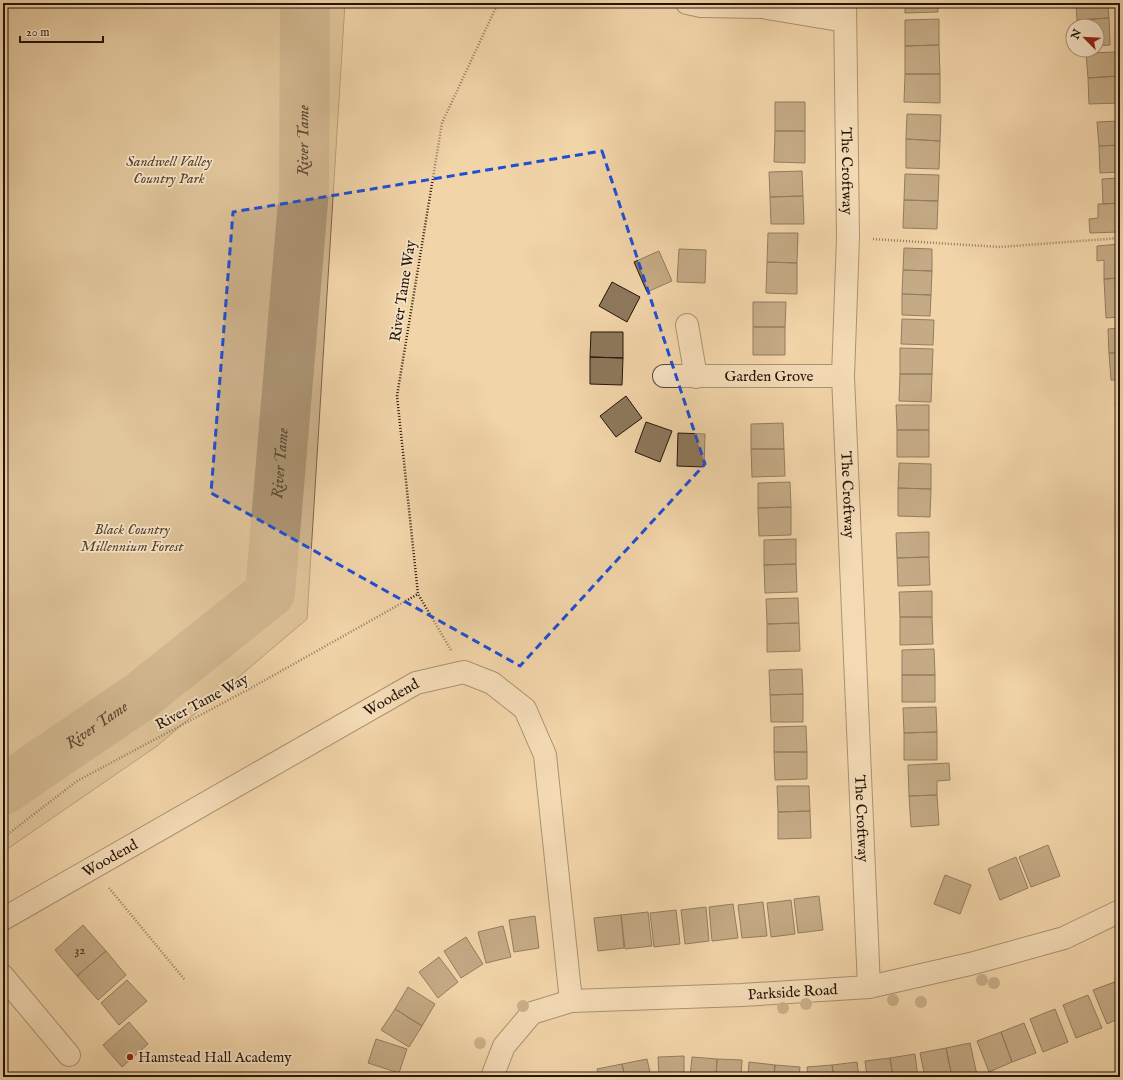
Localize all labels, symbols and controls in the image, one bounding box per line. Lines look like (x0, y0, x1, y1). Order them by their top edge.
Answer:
scale bar (20, 18, 103, 44)
north arrow (1065, 18, 1105, 58)
text: 20 m (26, 25, 49, 40)
text: N (1068, 27, 1085, 42)
water label: River Tame (294, 104, 314, 176)
street label: The Croftway (837, 127, 857, 215)
park label: Sandwell Valley Country Park (126, 152, 212, 188)
street label: River Tame Way (386, 238, 421, 343)
street label: Garden Grove (725, 367, 814, 386)
water label: River Tame (268, 427, 294, 500)
street label: The Croftway (837, 451, 859, 540)
park label: Black Country Millennium Forest (81, 520, 185, 556)
street label: River Tame Way (152, 669, 252, 734)
street label: Woodend (360, 673, 423, 721)
water label: River Tame (62, 697, 133, 754)
street label: The Croftway (850, 774, 873, 863)
street label: Woodend (79, 834, 142, 881)
house number: 32 (75, 942, 85, 959)
street label: Parkside Road (747, 979, 839, 1004)
place label: Hamstead Hall Academy (138, 1048, 292, 1067)
marker: Hamstead Hall Academy (125, 1052, 135, 1062)

